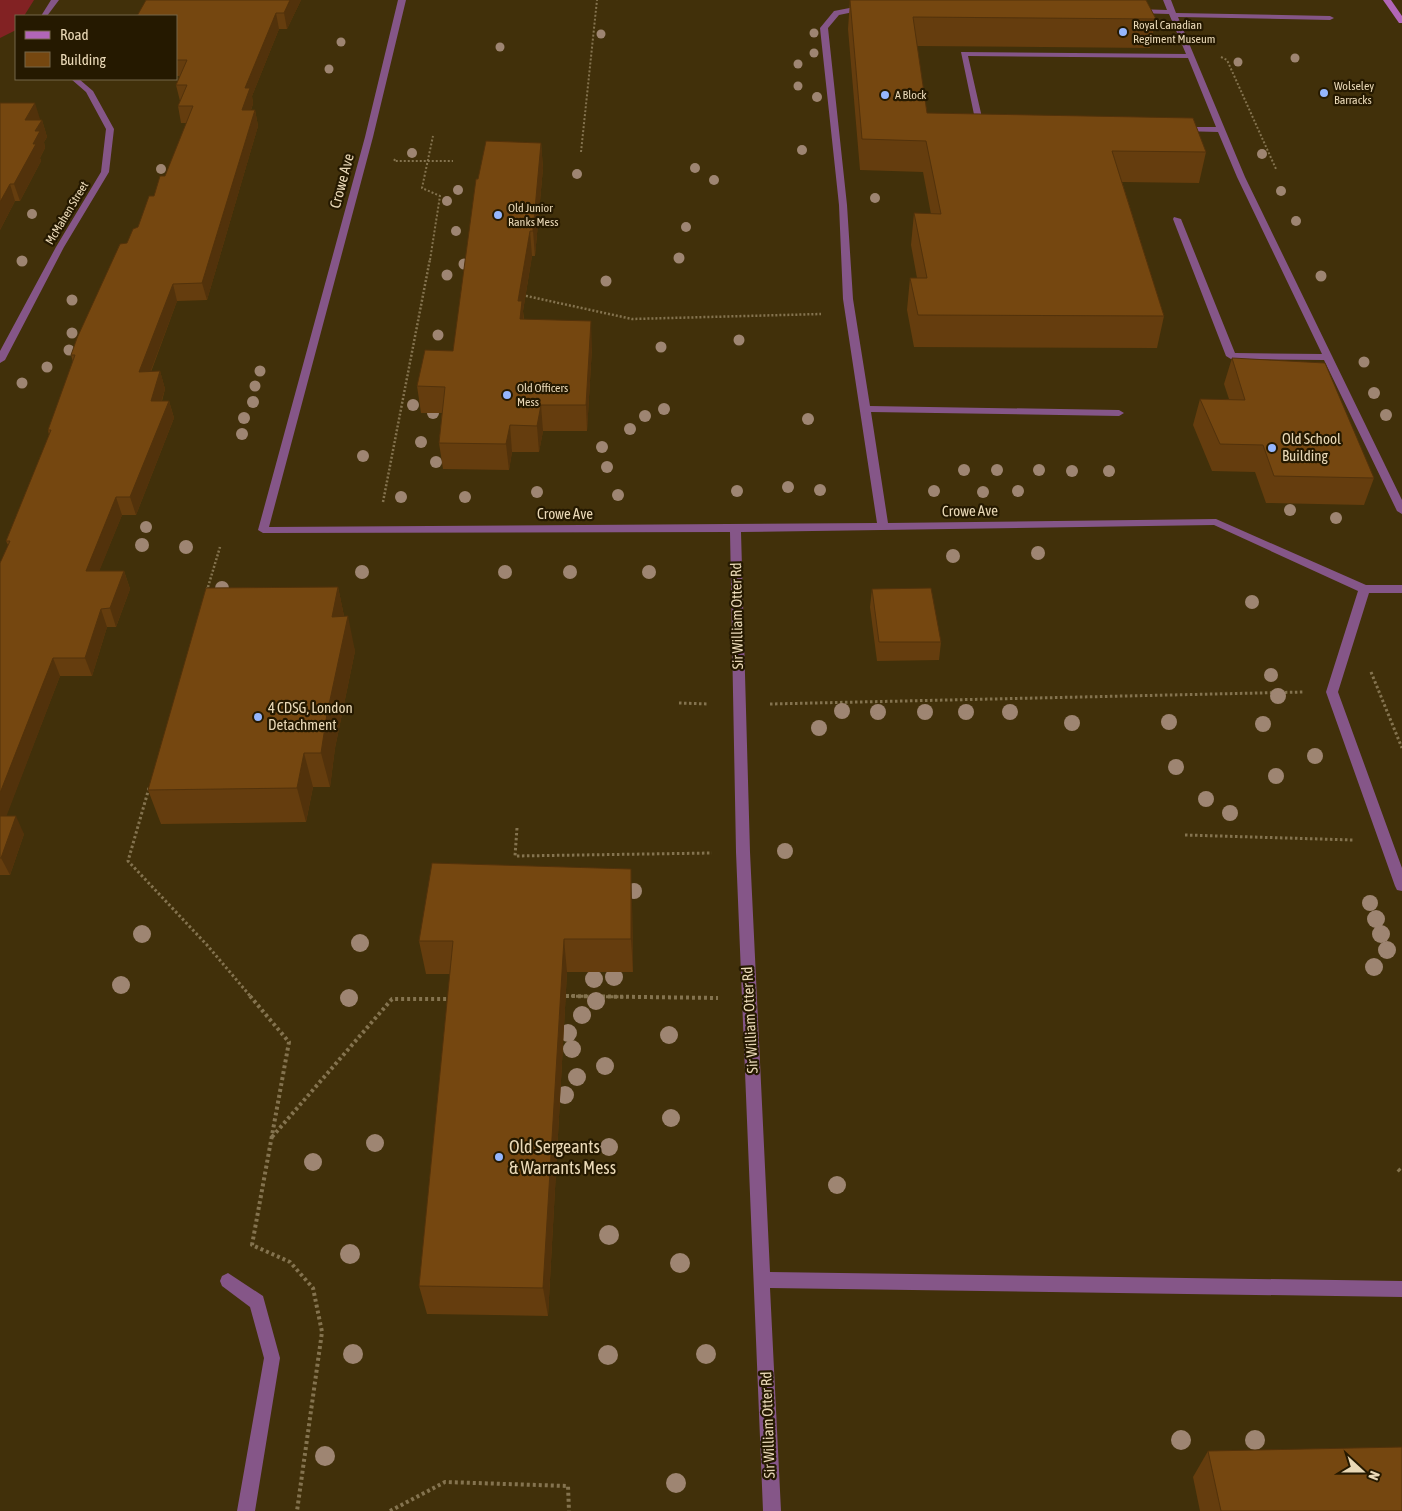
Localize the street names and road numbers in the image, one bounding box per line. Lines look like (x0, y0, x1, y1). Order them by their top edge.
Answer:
street label: Crowe Ave (326, 151, 357, 210)
street label: McMahen Street (43, 178, 92, 247)
street label: Crowe Ave (942, 502, 998, 519)
street label: Crowe Ave (537, 505, 593, 522)
street label: Sir William Otter Rd (727, 562, 746, 670)
street label: Sir William Otter Rd (738, 966, 761, 1074)
street label: Sir William Otter Rd (757, 1371, 778, 1479)

